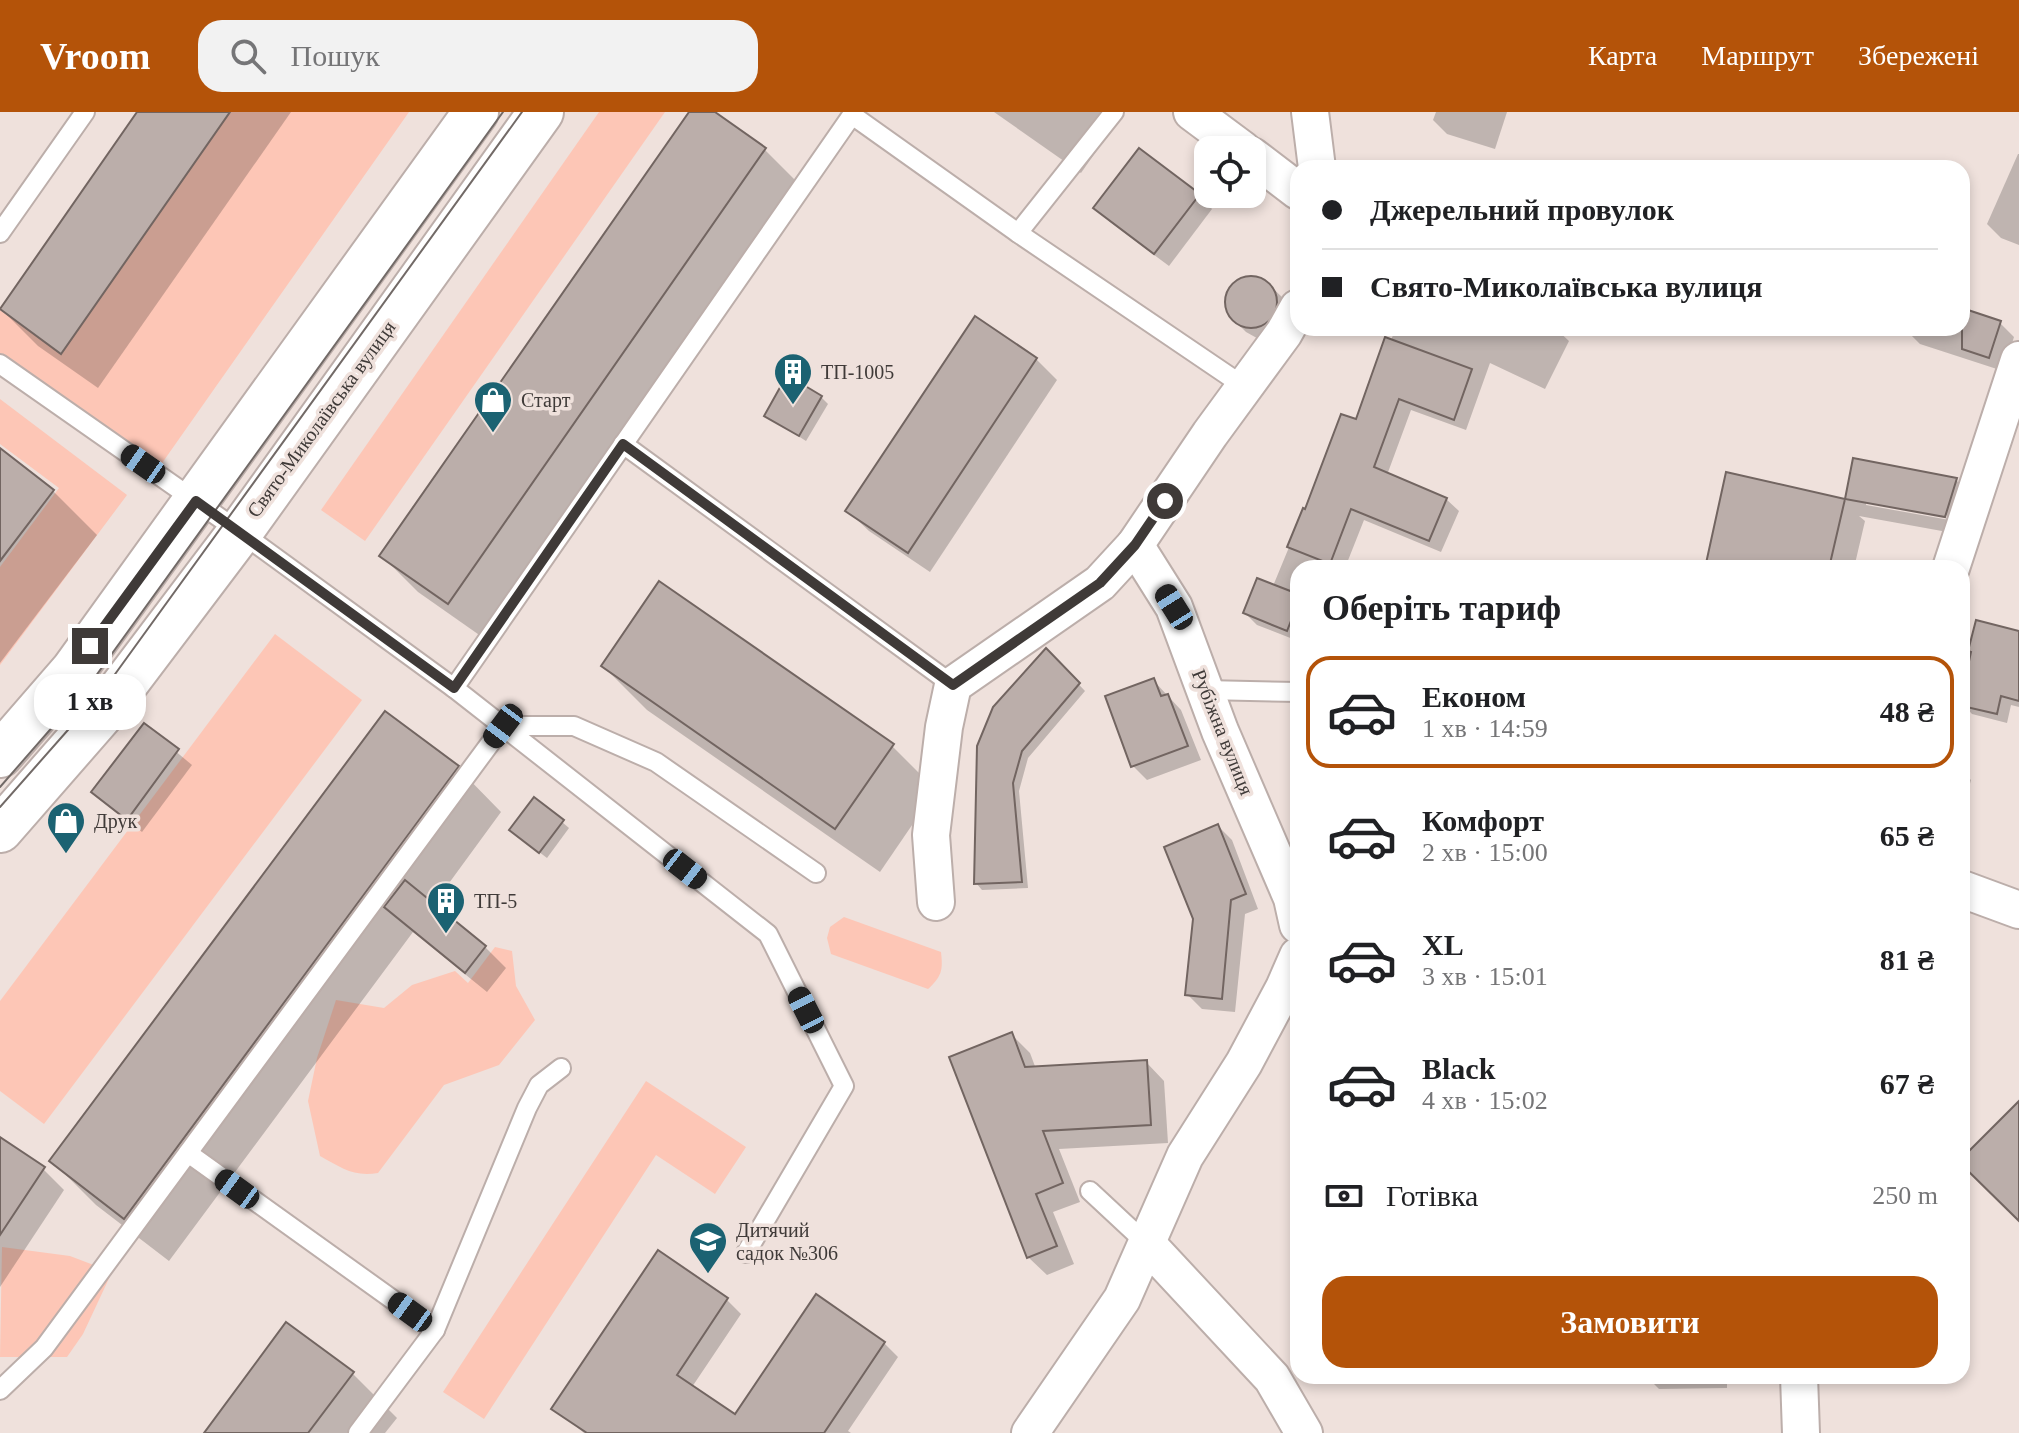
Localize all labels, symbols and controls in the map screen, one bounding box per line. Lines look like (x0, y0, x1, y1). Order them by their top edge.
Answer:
search box (198, 20, 758, 92)
icon: search (226, 34, 270, 78)
text: Vroom (40, 35, 150, 77)
text: Пошук (290, 39, 380, 72)
text: Карта (1588, 40, 1657, 71)
text: Маршрут (1701, 40, 1814, 71)
text: Збережені (1858, 40, 1979, 71)
map controls (1194, 136, 1266, 208)
button: locate (1194, 136, 1266, 208)
text: Джерельний провулок (1370, 193, 1674, 226)
text: Свято-Миколаївська вулиця (1370, 270, 1762, 303)
street label: Свято-Миколаївська вулиця (242, 317, 400, 522)
building icon: ТП-1005 (772, 351, 814, 406)
place label: ТП-1005 (821, 361, 894, 383)
shop icon: Старт (472, 379, 514, 434)
place label: Старт (521, 389, 571, 412)
car (116, 440, 170, 488)
route start (1147, 483, 1183, 519)
car (1151, 580, 1197, 634)
text: Оберіть тариф (1322, 588, 1561, 628)
route end (72, 628, 108, 664)
street label: Рубіжна вулиця (1187, 666, 1258, 798)
callout: 1 хв (34, 674, 146, 730)
icon: car (1326, 676, 1398, 748)
text: Економ (1422, 680, 1526, 713)
text: 1 хв (67, 687, 113, 716)
text: 48 ₴ (1880, 695, 1934, 728)
car (479, 700, 527, 752)
text: 1 хв · 14:59 (1422, 714, 1548, 743)
shop icon: Друк (45, 800, 87, 855)
icon: car (1326, 800, 1398, 872)
text: Комфорт (1422, 804, 1544, 837)
place label: Друк (94, 810, 137, 833)
text: 65 ₴ (1880, 819, 1934, 852)
text: 2 хв · 15:00 (1422, 838, 1548, 867)
car (659, 845, 711, 893)
building icon: ТП-5 (425, 880, 467, 935)
place label: ТП-5 (474, 890, 517, 912)
icon: car (1326, 924, 1398, 996)
text: XL (1422, 928, 1464, 961)
text: 81 ₴ (1880, 943, 1934, 976)
text: 3 хв · 15:01 (1422, 962, 1548, 991)
car (784, 983, 828, 1037)
icon: car (1326, 1048, 1398, 1120)
text: Black (1422, 1052, 1495, 1085)
text: 67 ₴ (1880, 1067, 1934, 1100)
text: 4 хв · 15:02 (1422, 1086, 1548, 1115)
car (211, 1165, 263, 1213)
icon: cash (1322, 1174, 1366, 1218)
text: Готівка (1386, 1179, 1478, 1212)
text: 250 m (1872, 1181, 1938, 1210)
place label: Дитячий садок №306 (736, 1219, 838, 1265)
school or university icon: Дитячий садок №306 (687, 1220, 729, 1275)
button: Замовити (1322, 1276, 1938, 1368)
car (384, 1288, 436, 1336)

